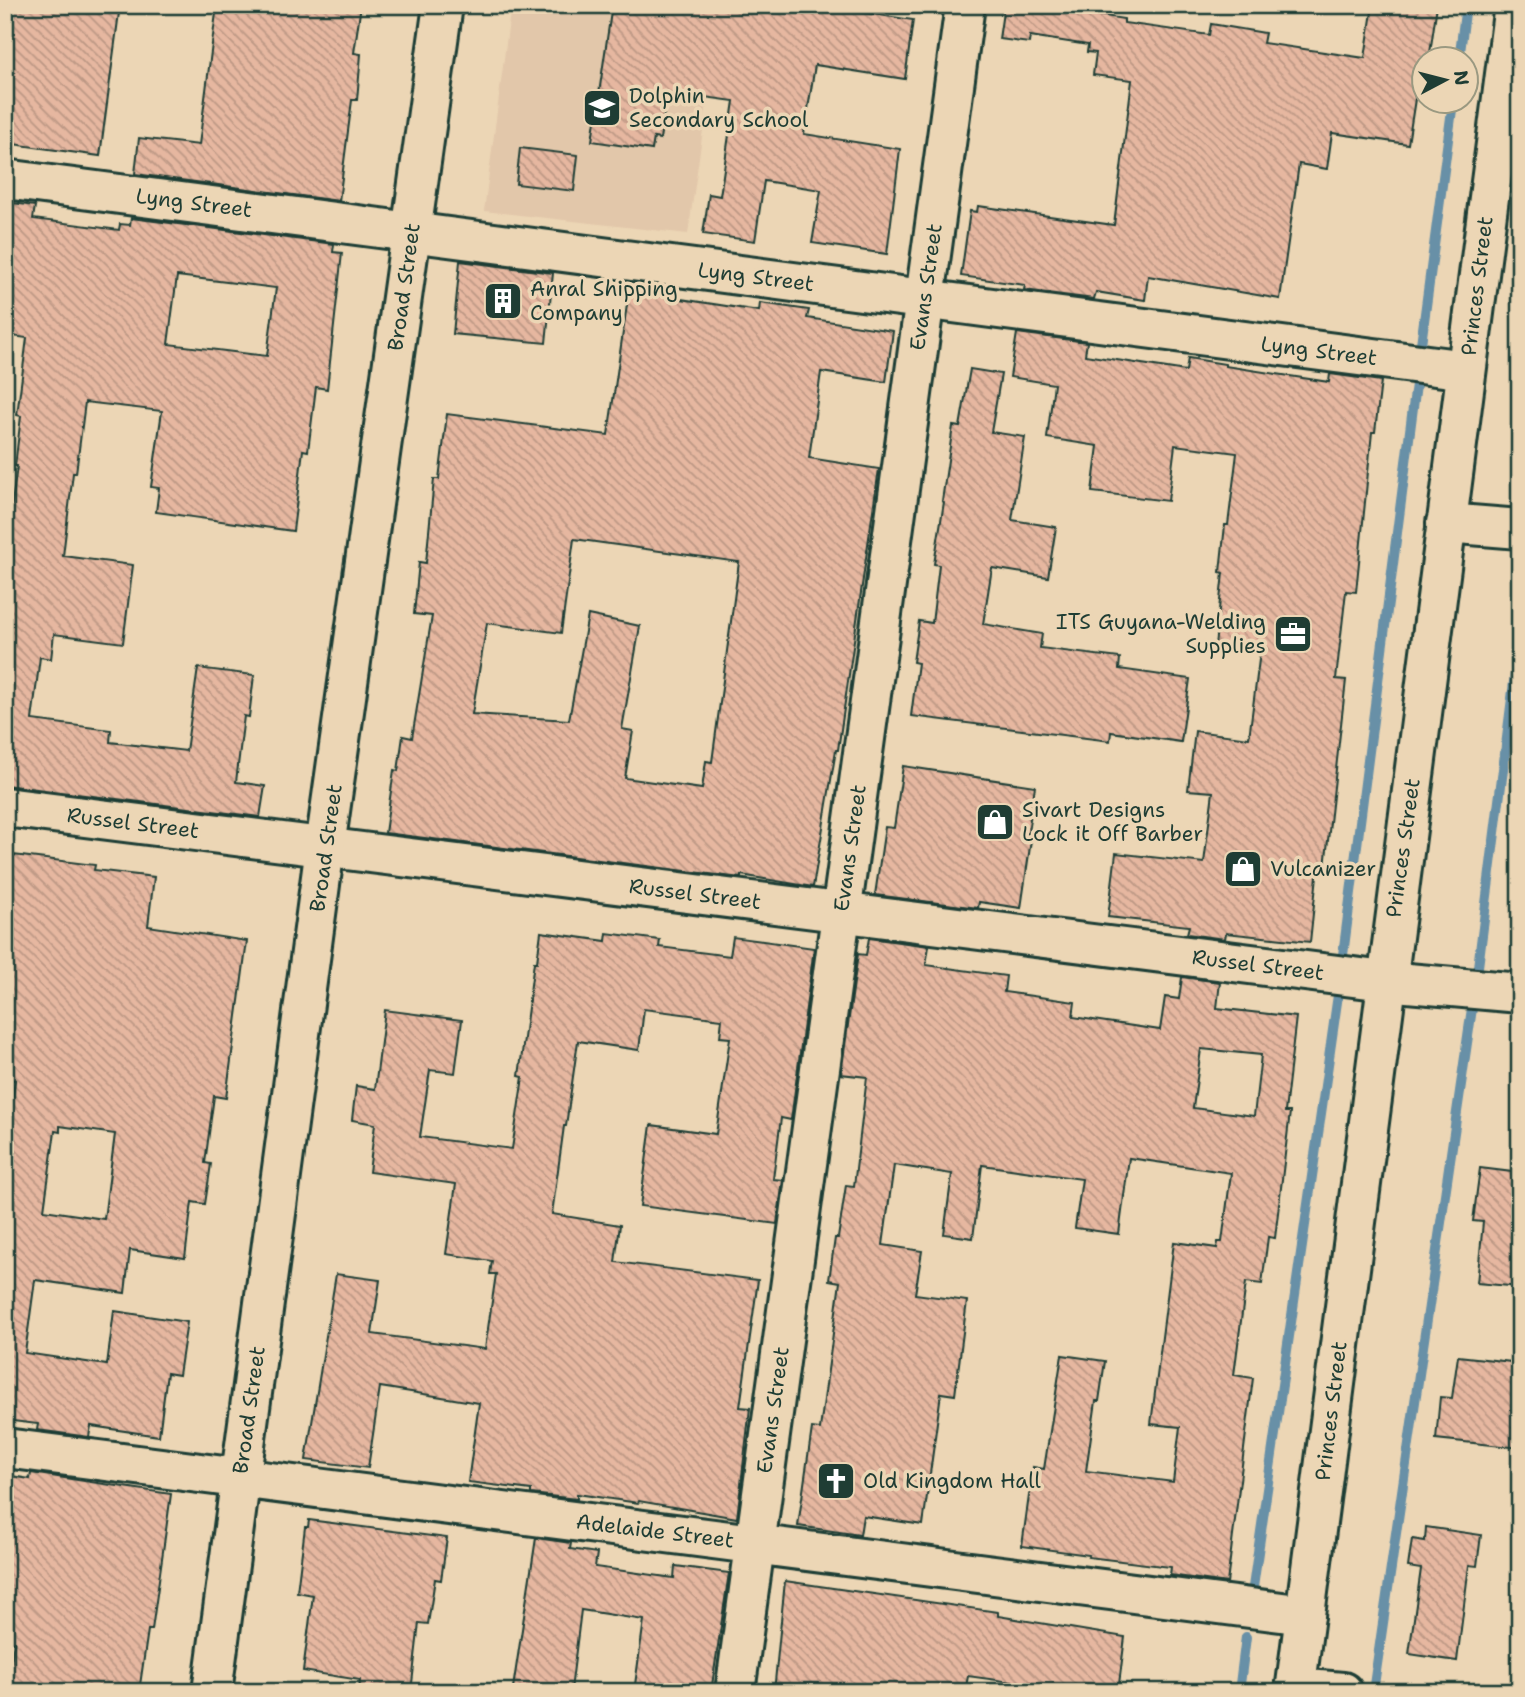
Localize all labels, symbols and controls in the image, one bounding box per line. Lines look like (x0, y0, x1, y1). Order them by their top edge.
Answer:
north arrow (1410, 46, 1480, 116)
text: N (1448, 69, 1475, 87)
place label: Dolphin Secondary School (629, 82, 809, 134)
school or university icon: Dolphin Secondary School (581, 87, 623, 129)
street label: Lyng Street (134, 182, 254, 224)
street label: Princes Street (1455, 215, 1499, 357)
street label: Broad Street (381, 221, 427, 353)
street label: Evans Street (903, 222, 949, 352)
street label: Lyng Street (696, 256, 816, 298)
place label: Anral Shipping Company (530, 275, 678, 327)
building icon: Anral Shipping Company (482, 280, 524, 322)
street label: Lyng Street (1259, 330, 1379, 372)
place label: ITS Guyana-Welding Supplies (1056, 608, 1266, 660)
office icon: ITS Guyana-Welding Supplies (1272, 613, 1314, 655)
street label: Princes Street (1379, 776, 1427, 920)
street label: Broad Street (303, 782, 349, 914)
street label: Evans Street (827, 783, 873, 913)
place label: Sivart Designs Lock it Off Barber (1022, 796, 1203, 848)
street label: Russel Street (65, 801, 201, 845)
shop icon: Sivart Designs Lock it Off Barber (974, 801, 1016, 843)
shop icon: Vulcanizer (1222, 848, 1264, 890)
place label: Vulcanizer (1270, 855, 1376, 883)
street label: Russel Street (627, 872, 763, 916)
street label: Russel Street (1190, 943, 1326, 987)
street label: Princes Street (1309, 1340, 1353, 1482)
street label: Broad Street (226, 1344, 272, 1476)
street label: Evans Street (750, 1345, 796, 1475)
church icon: Old Kingdom Hall (815, 1460, 857, 1502)
place label: Old Kingdom Hall (863, 1467, 1042, 1495)
street label: Adelaide Street (574, 1507, 736, 1555)

